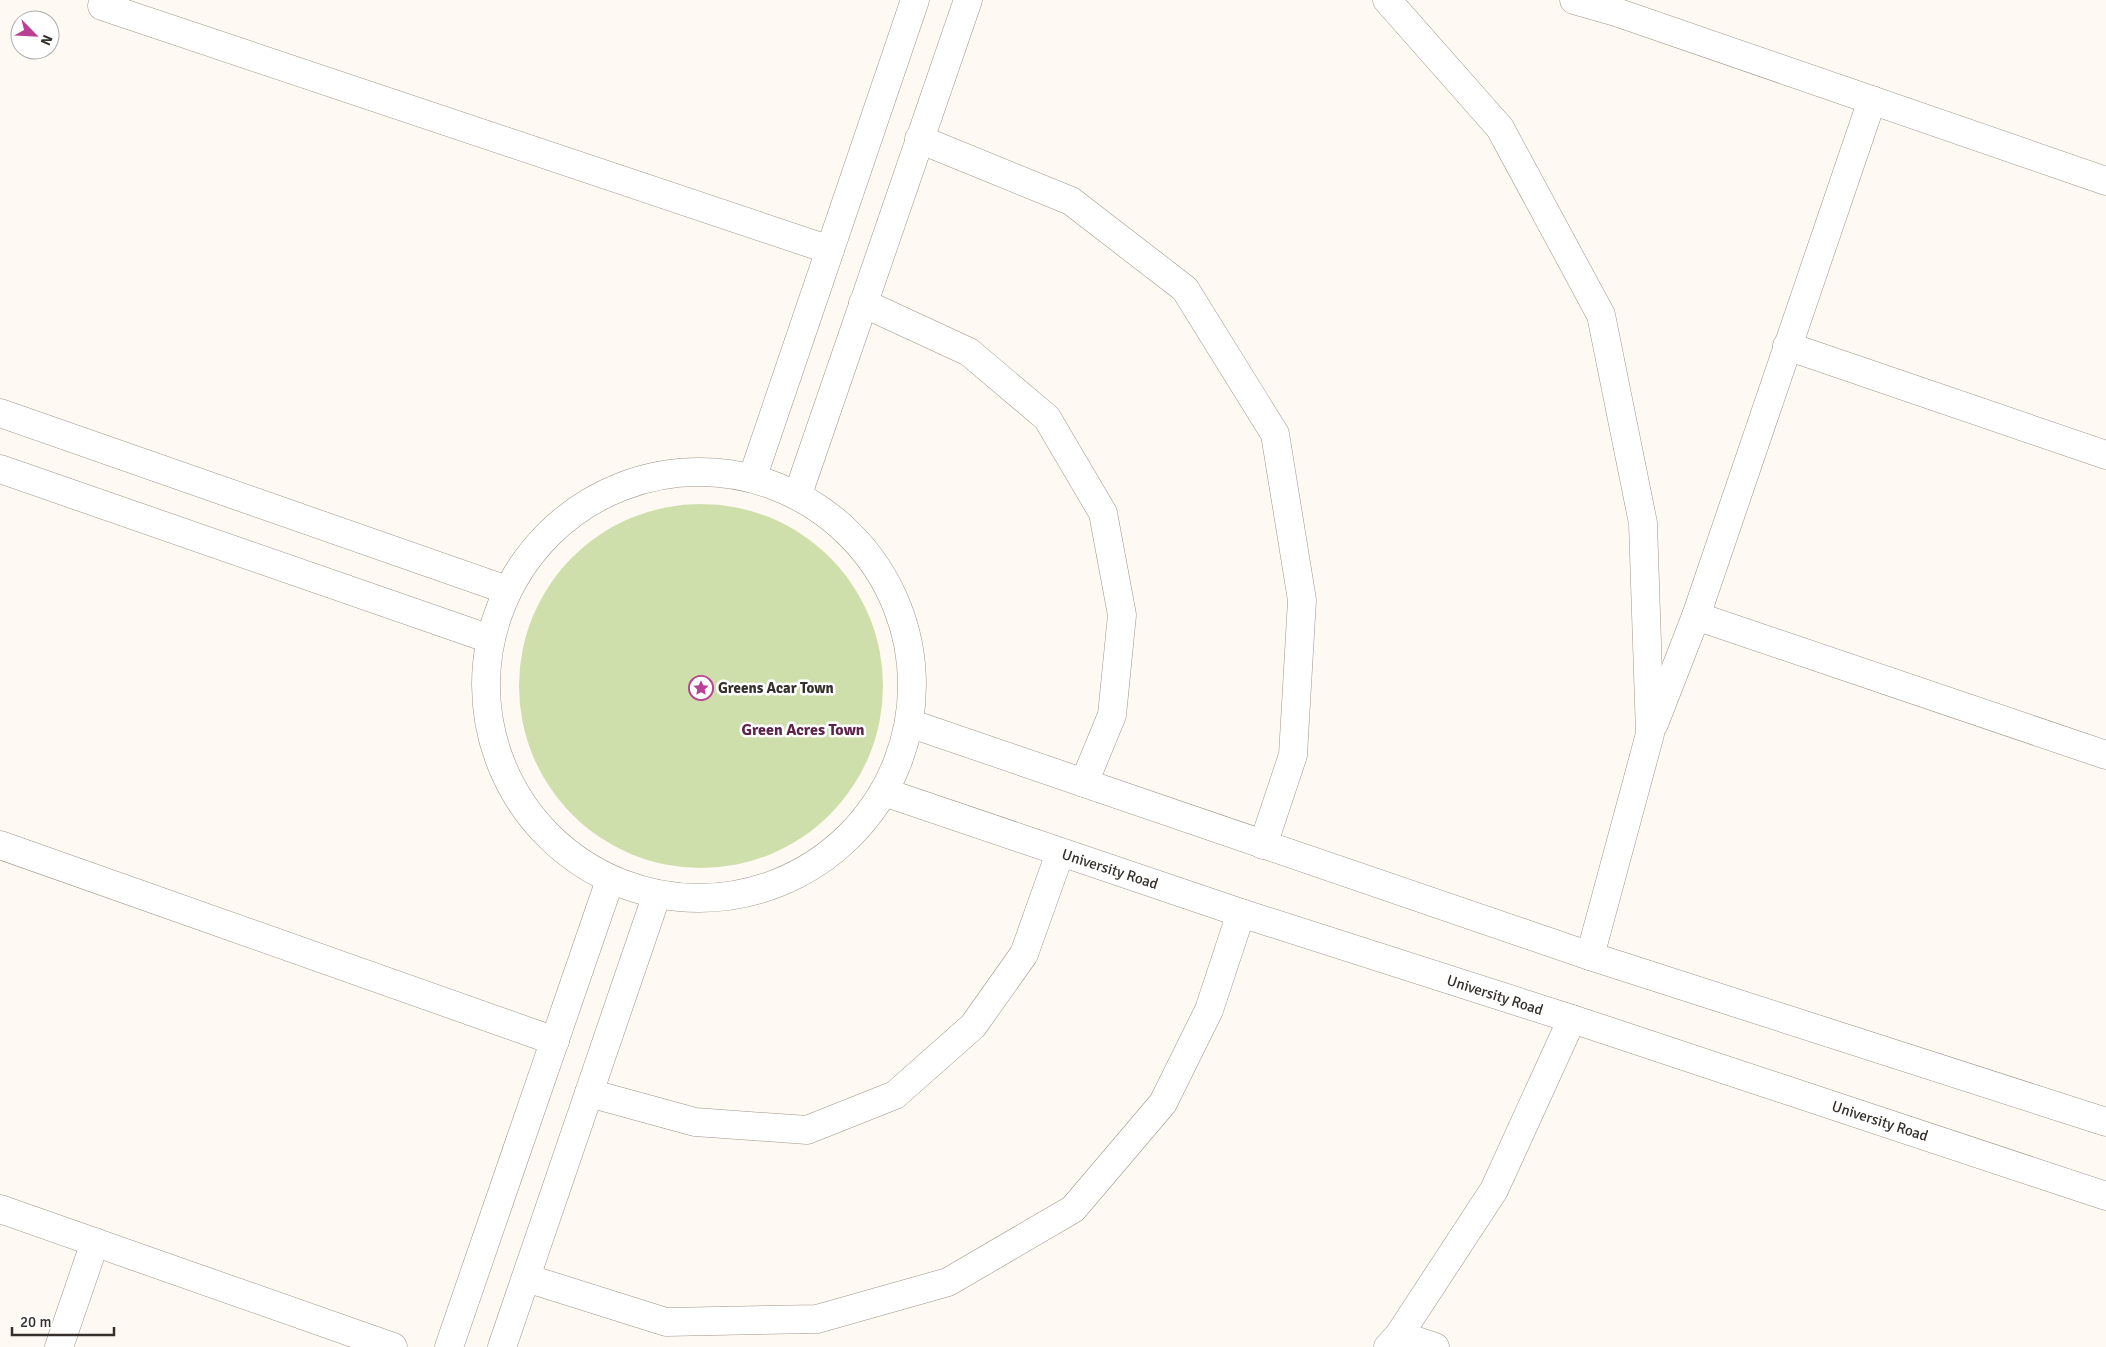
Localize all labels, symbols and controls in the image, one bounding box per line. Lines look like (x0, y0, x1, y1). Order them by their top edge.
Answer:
north arrow (10, 10, 60, 60)
text: N (37, 32, 56, 48)
place icon: Greens Acar Town (688, 675, 714, 701)
place label: Greens Acar Town (718, 679, 834, 697)
district label: Green Acres Town (742, 720, 865, 740)
street label: University Road (1060, 845, 1160, 893)
street label: University Road (1445, 971, 1545, 1019)
street label: University Road (1830, 1097, 1930, 1145)
scale bar (12, 1304, 115, 1336)
text: 20 m (20, 1313, 51, 1331)

